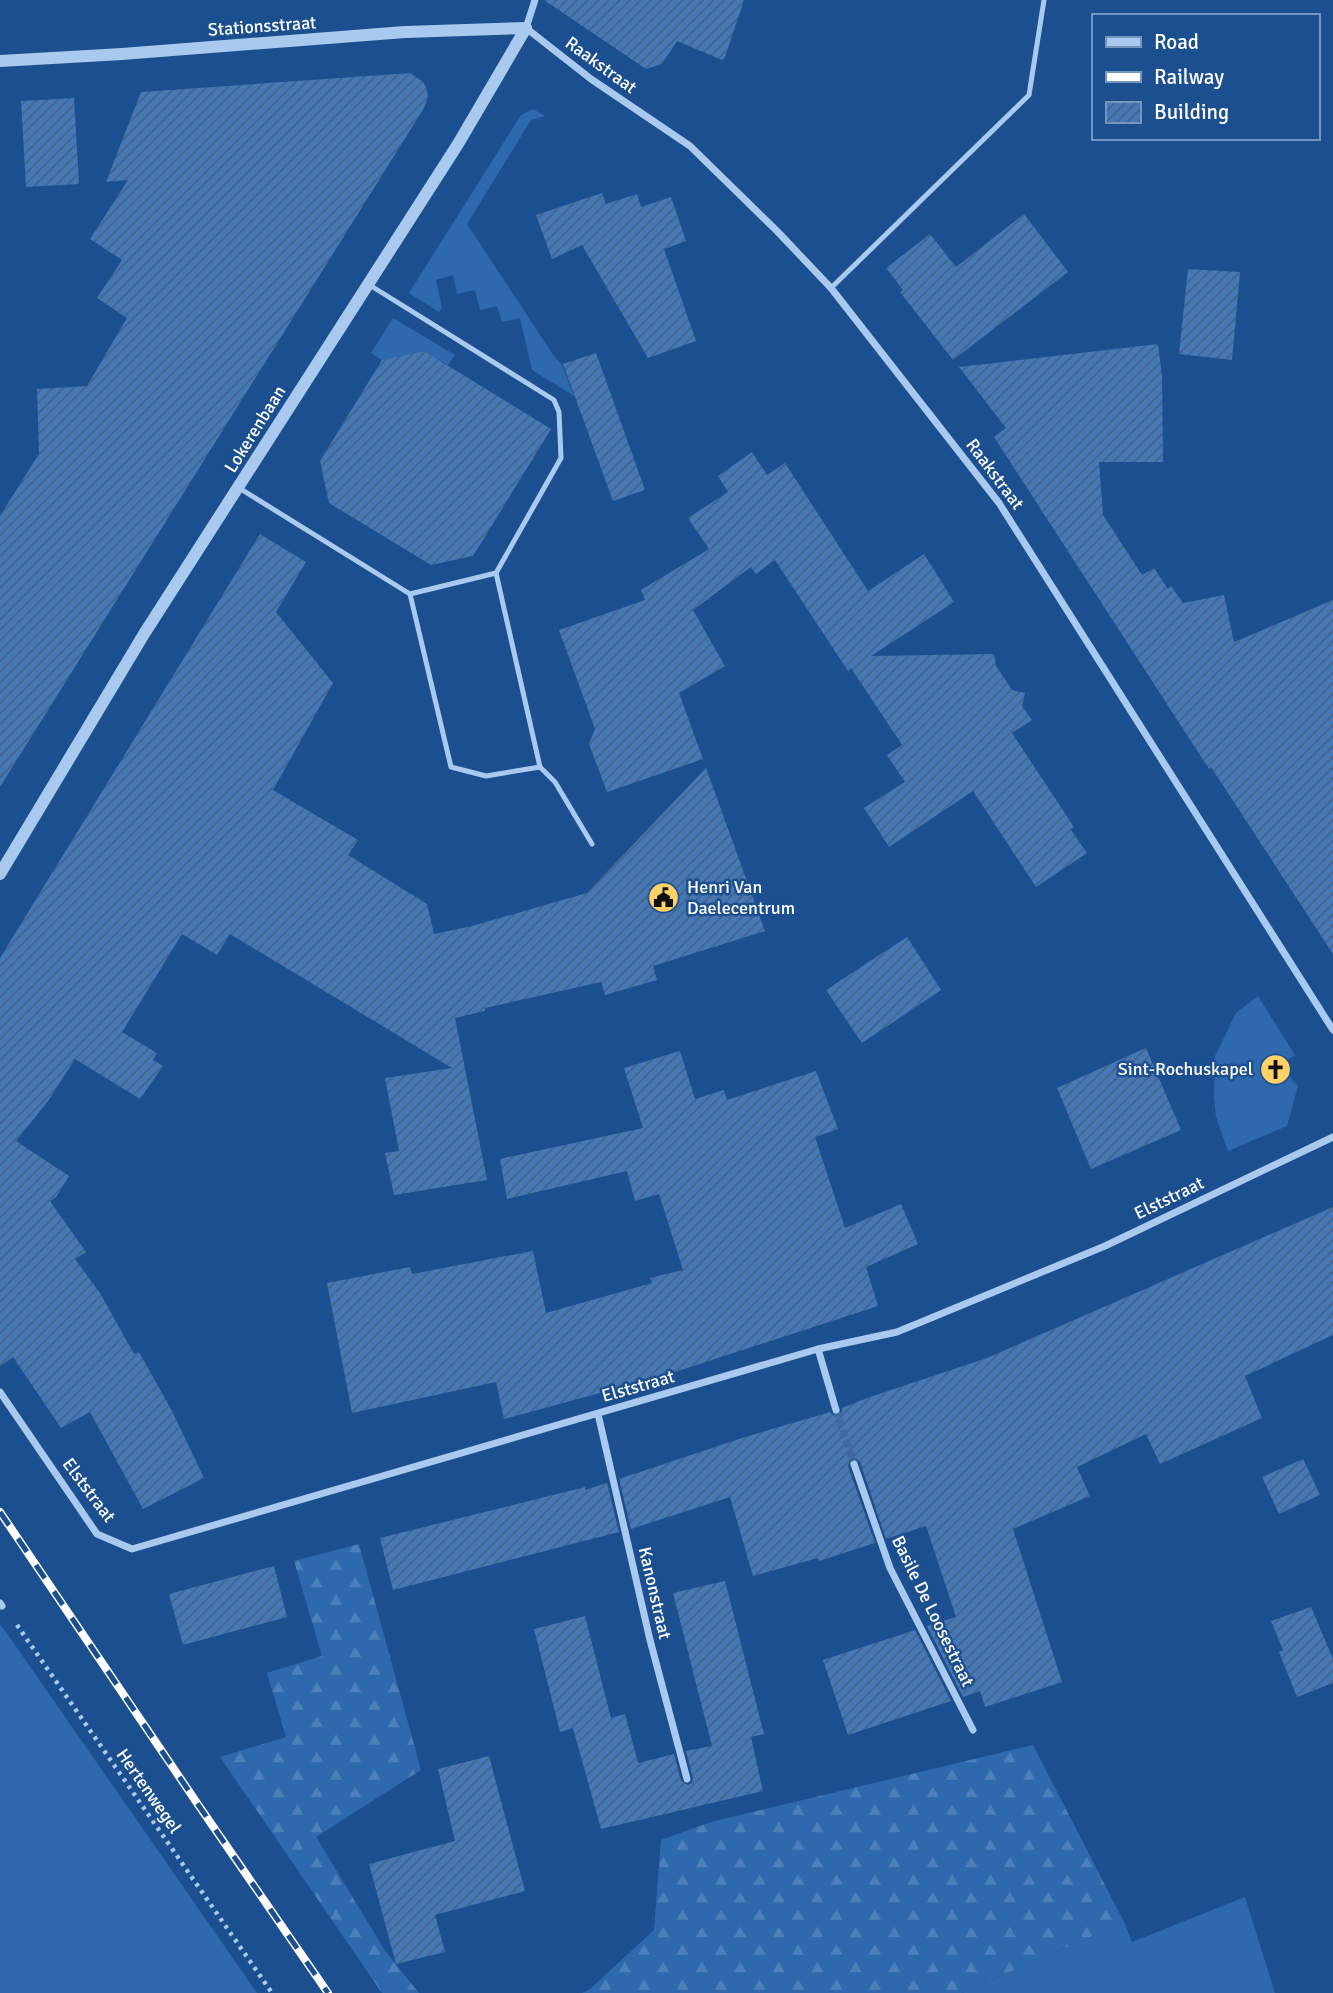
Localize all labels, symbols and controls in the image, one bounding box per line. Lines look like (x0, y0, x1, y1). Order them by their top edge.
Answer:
street label: Stationsstraat (207, 11, 317, 41)
legend (1092, 14, 1319, 140)
text: Road (1154, 29, 1199, 55)
street label: Raakstraat (561, 32, 641, 98)
text: Railway (1154, 64, 1224, 90)
text: Building (1154, 99, 1229, 125)
street label: Lokerenbaan (220, 381, 290, 477)
street label: Raakstraat (961, 434, 1029, 514)
place label: Henri Van Daelecentrum (687, 876, 795, 919)
public building icon: Henri Van Daelecentrum (647, 880, 681, 914)
church icon: Sint-Rochuskapel (1259, 1052, 1293, 1086)
place label: Sint-Rochuskapel (1118, 1058, 1253, 1080)
street label: Elststraat (1131, 1172, 1207, 1224)
street label: Elststraat (599, 1365, 677, 1407)
street label: Elststraat (58, 1454, 120, 1526)
street label: Basile De Loosestraat (887, 1532, 979, 1690)
street label: Kanonstraat (634, 1545, 676, 1641)
street label: Hertenwegel (112, 1744, 186, 1838)

